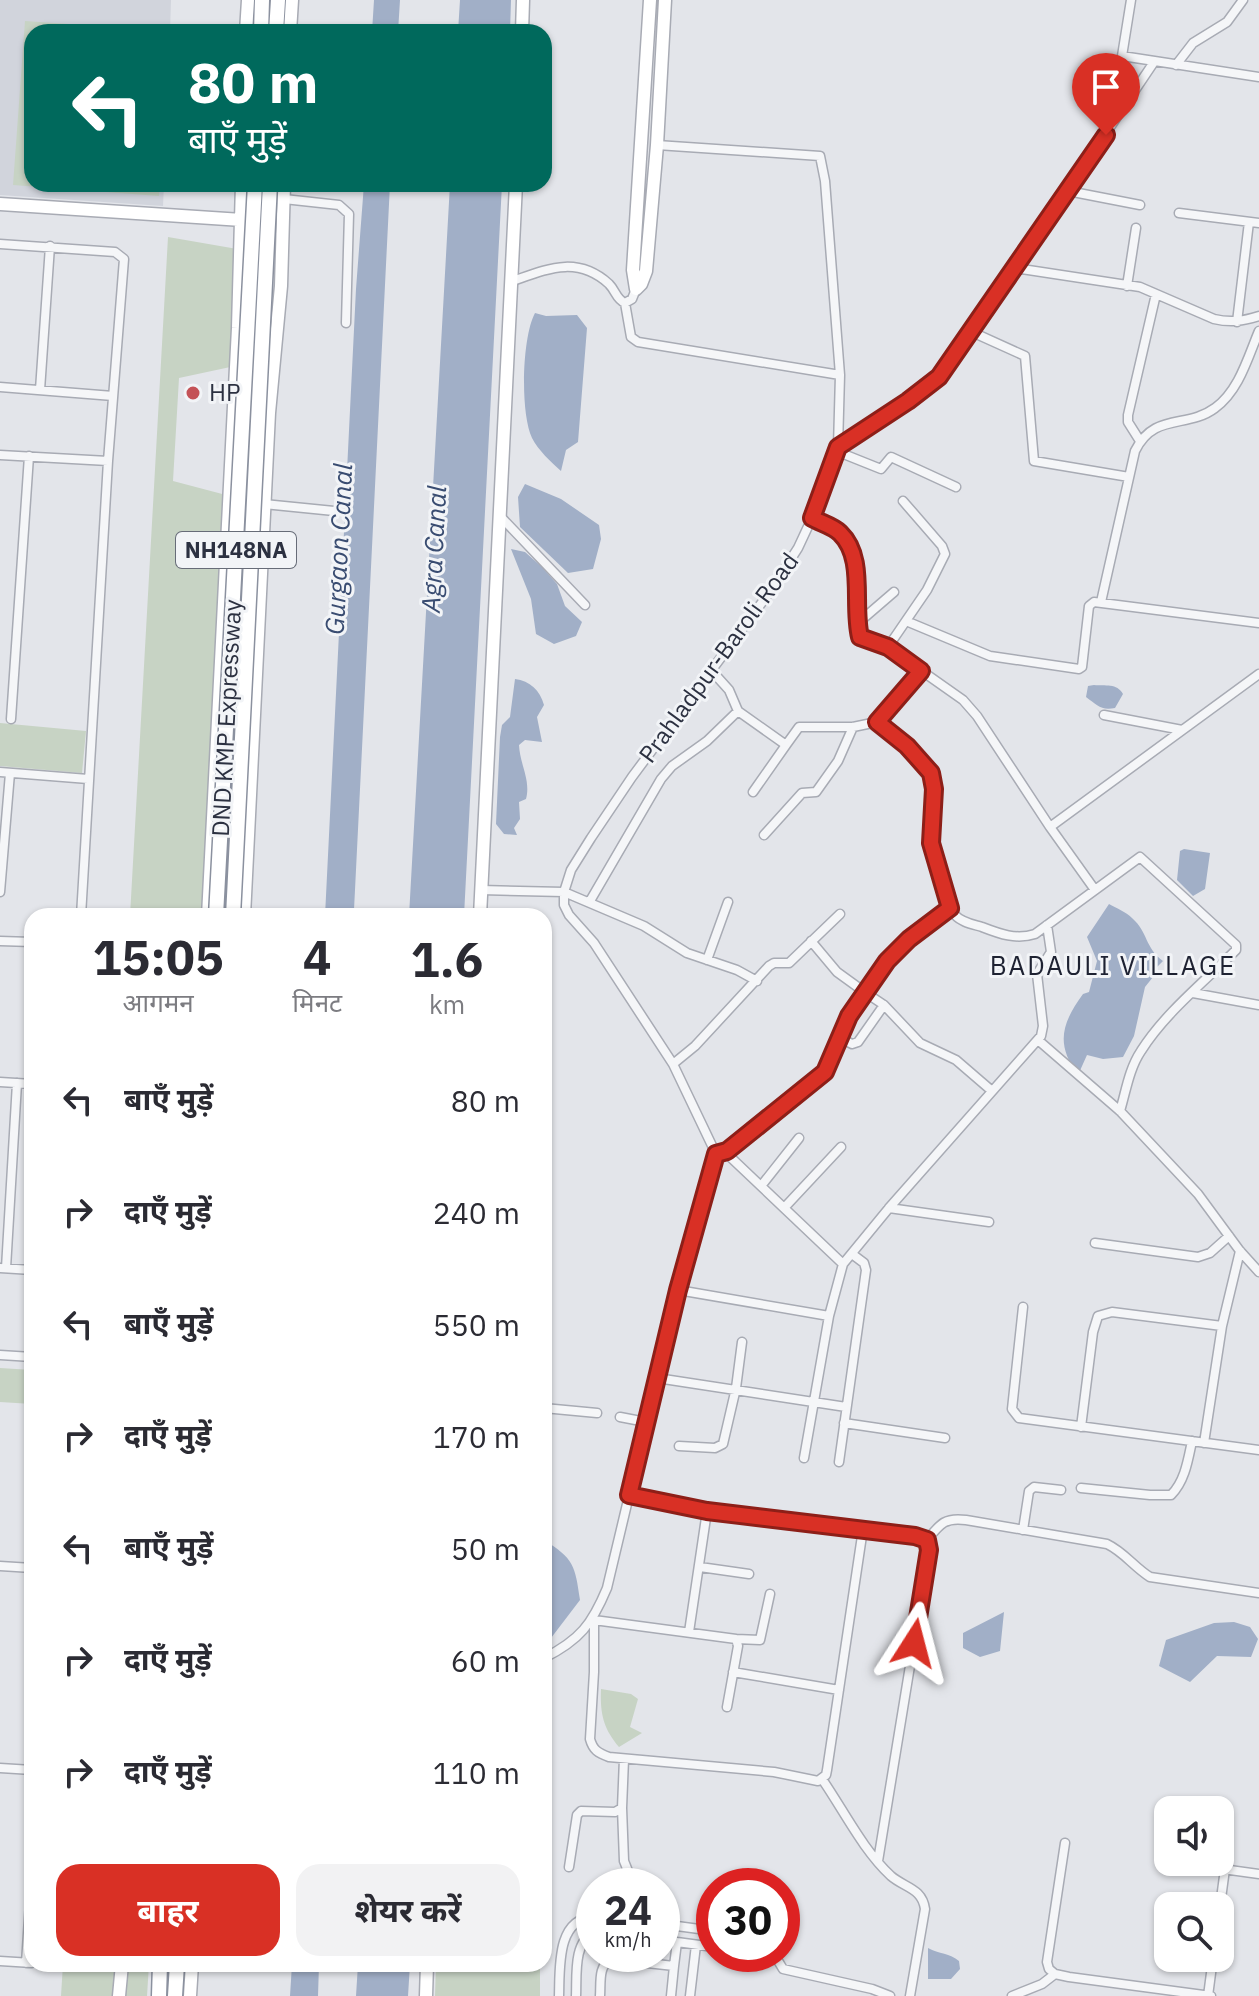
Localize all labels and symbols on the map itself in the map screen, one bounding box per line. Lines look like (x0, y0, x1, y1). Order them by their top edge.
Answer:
pin (1072, 53, 1140, 135)
place label: HP (209, 376, 241, 408)
marker: HP (184, 384, 202, 402)
water label: Gurgaon Canal (317, 462, 359, 635)
water label: Agra Canal (413, 484, 453, 614)
road number: NH148NA (176, 532, 296, 568)
street label: Prahladpur-Baroli Road (631, 546, 805, 769)
street label: DND KMP Expressway (204, 598, 248, 837)
district label: BADAULI VILLAGE (990, 948, 1236, 982)
position arrow (872, 1601, 956, 1685)
speed limit sign: 30 (696, 1868, 800, 1972)

